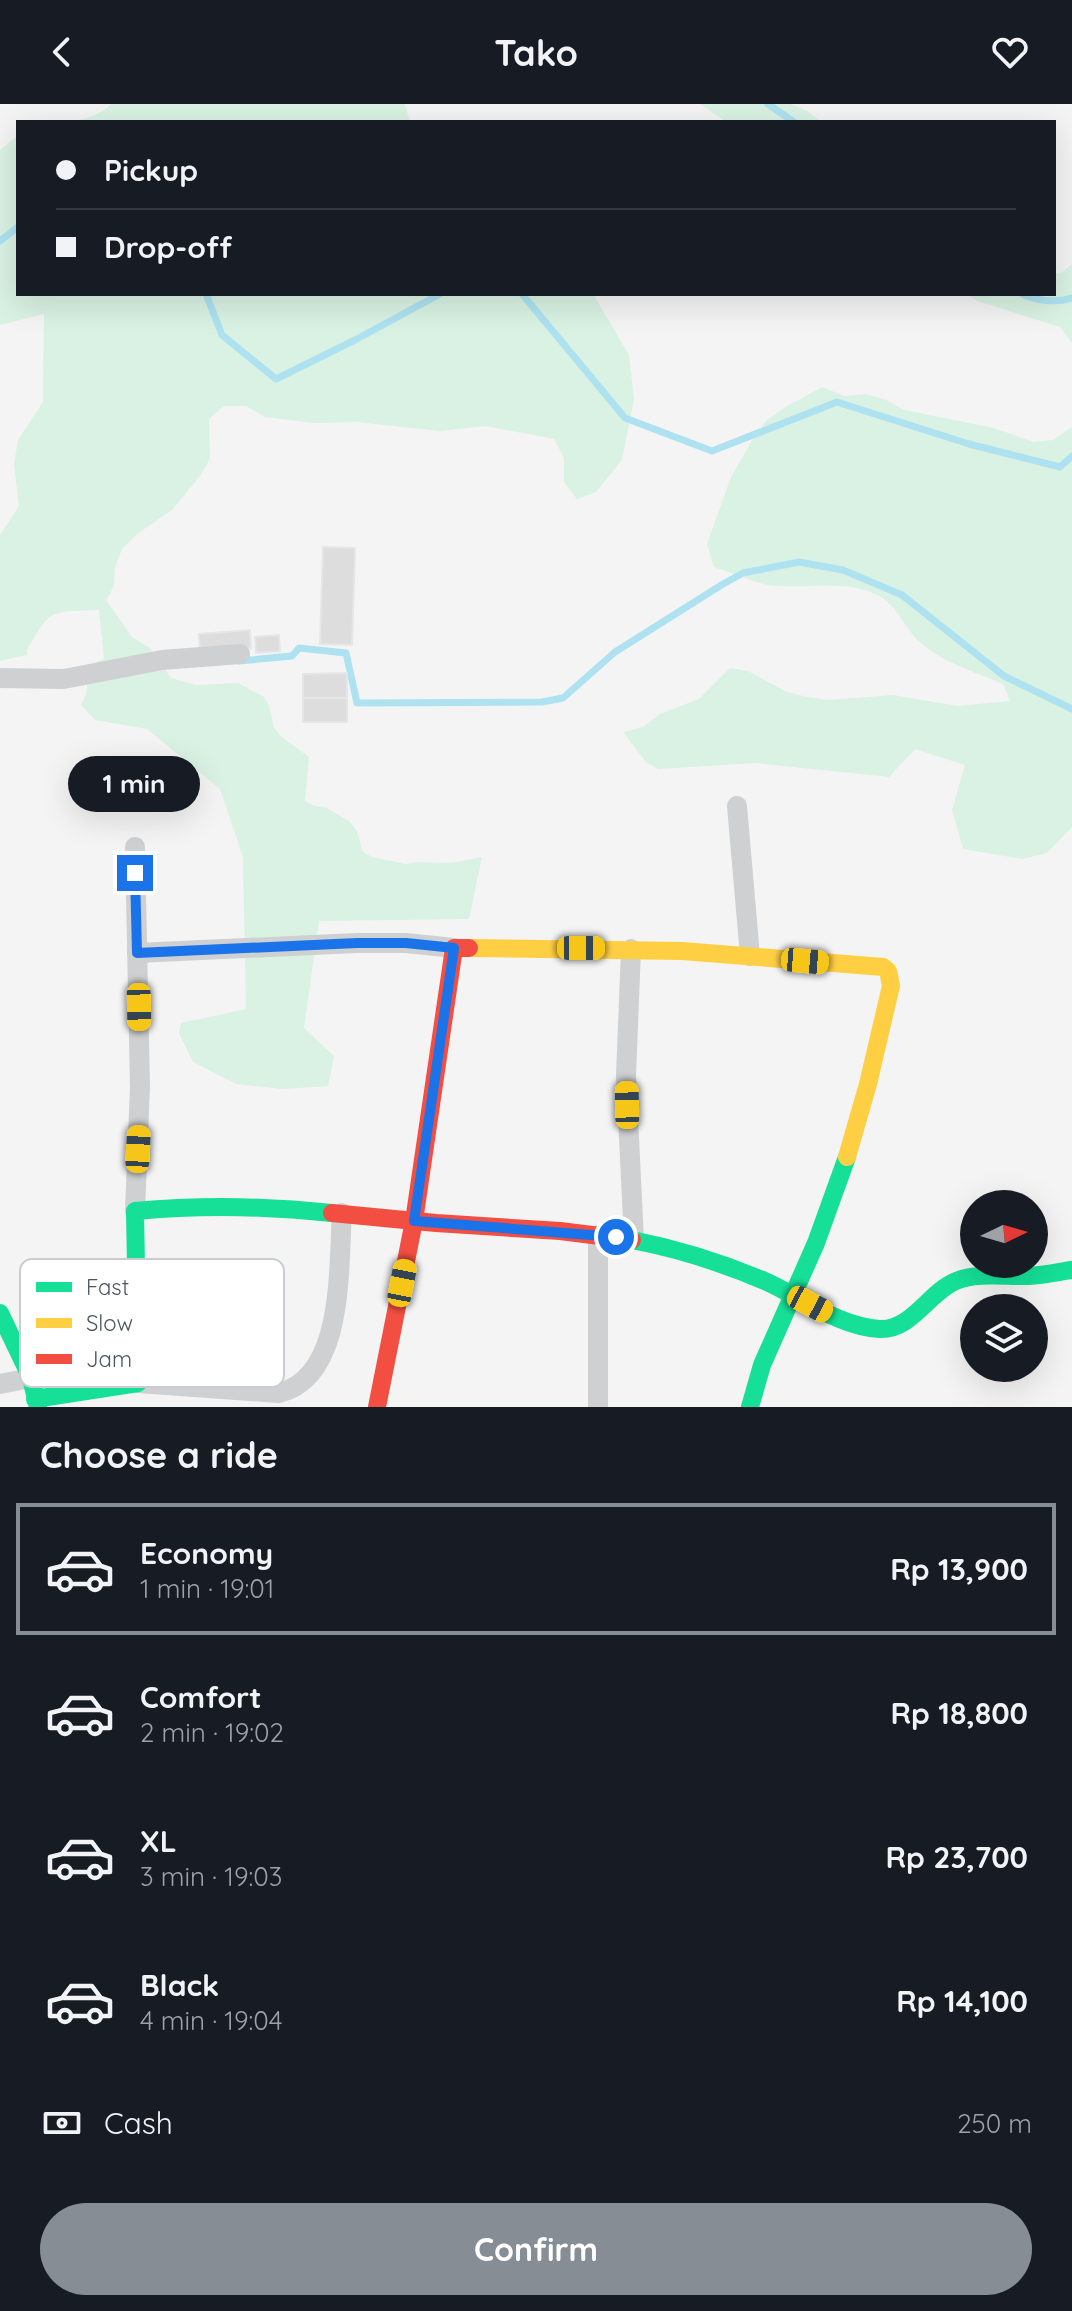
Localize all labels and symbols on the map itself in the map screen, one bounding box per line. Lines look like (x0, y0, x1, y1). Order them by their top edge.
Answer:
callout: 1 min (69, 757, 201, 813)
route end (117, 855, 153, 891)
car (557, 936, 605, 960)
car (780, 947, 830, 975)
car (127, 983, 151, 1031)
car (615, 1081, 639, 1129)
car (125, 1124, 151, 1174)
north arrow (960, 1190, 1048, 1278)
route start (598, 1219, 634, 1255)
car (386, 1257, 418, 1309)
legend (20, 1259, 284, 1387)
text: Fast (86, 1273, 129, 1301)
car (783, 1282, 837, 1326)
text: Slow (86, 1309, 133, 1337)
text: Jam (86, 1345, 132, 1373)

